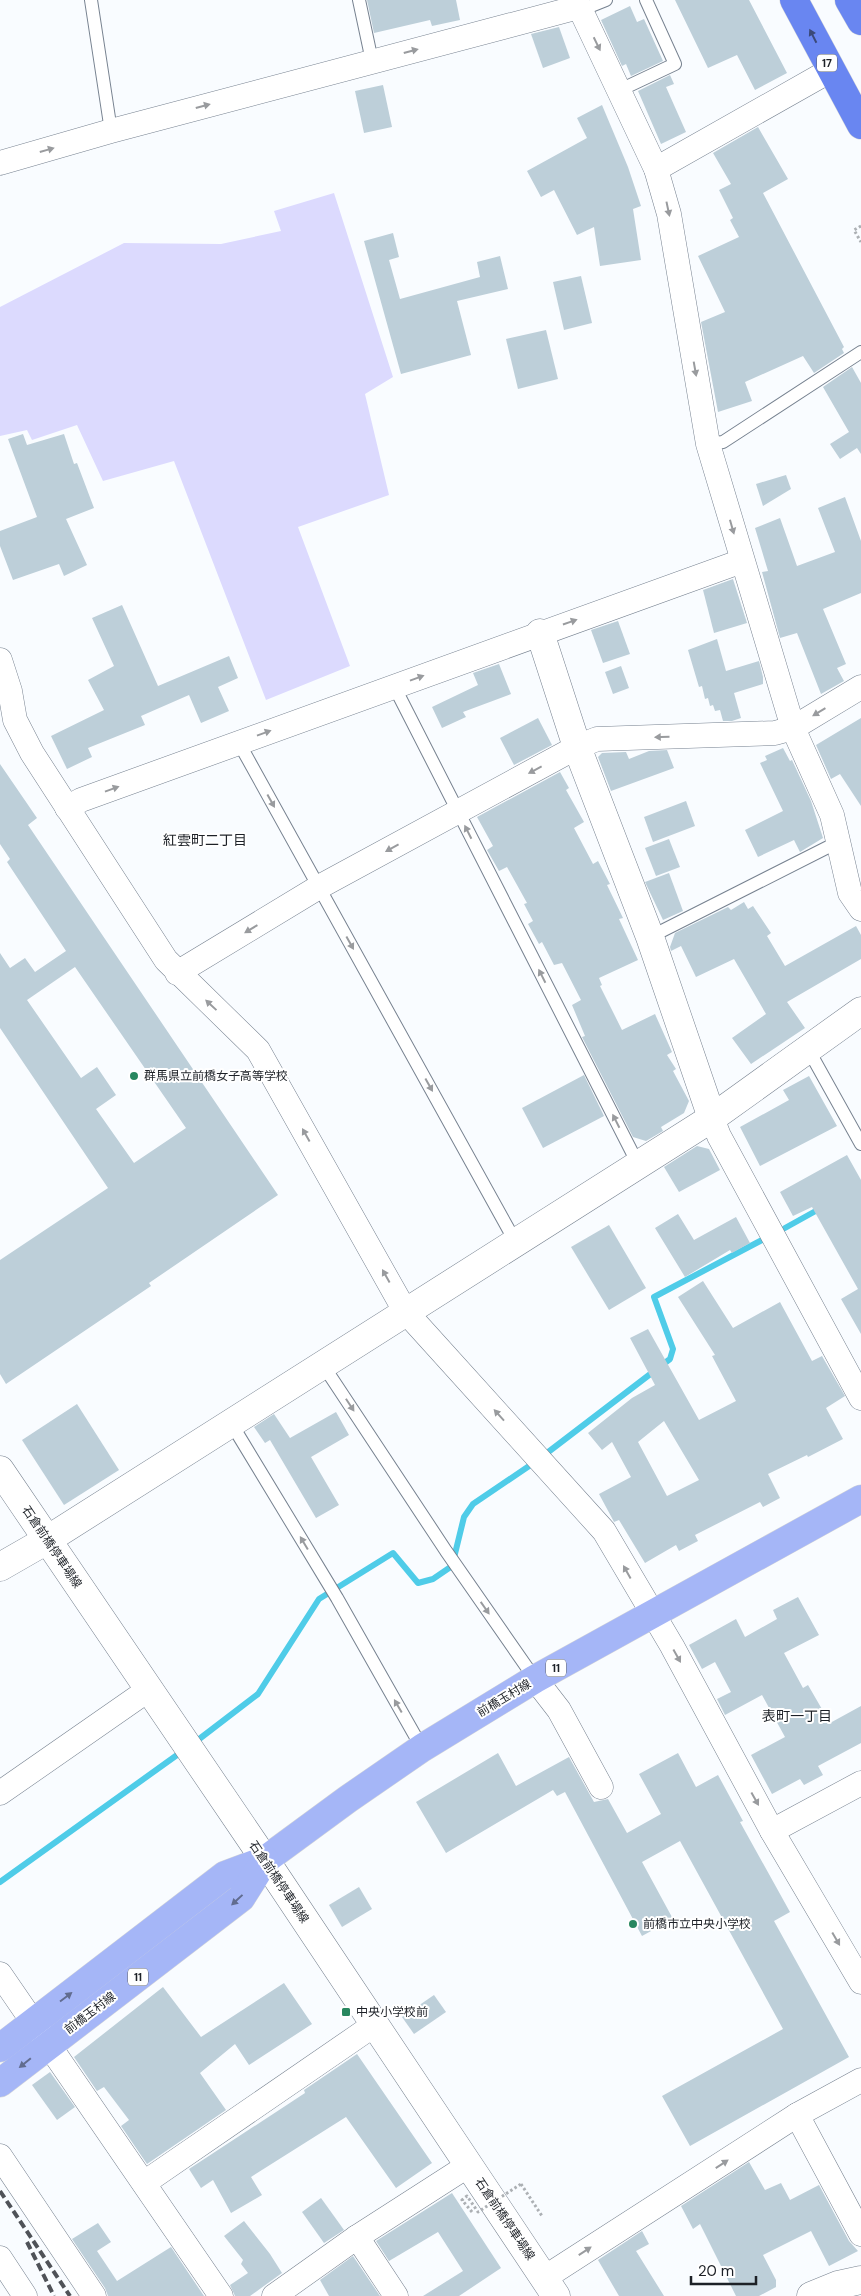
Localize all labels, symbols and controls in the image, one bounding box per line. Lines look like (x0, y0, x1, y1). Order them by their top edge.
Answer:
one-way arrow (809, 29, 817, 43)
one-way arrow (593, 37, 601, 51)
one-way arrow (404, 46, 419, 54)
road number: 17 (817, 54, 837, 72)
one-way arrow (196, 102, 211, 110)
one-way arrow (39, 145, 54, 153)
one-way arrow (664, 201, 672, 216)
one-way arrow (692, 361, 700, 377)
one-way arrow (728, 520, 736, 535)
one-way arrow (562, 618, 577, 625)
one-way arrow (410, 674, 425, 682)
one-way arrow (813, 707, 826, 717)
one-way arrow (257, 729, 272, 737)
one-way arrow (654, 733, 670, 741)
one-way arrow (527, 766, 542, 774)
one-way arrow (104, 785, 119, 792)
one-way arrow (267, 793, 275, 808)
one-way arrow (464, 824, 472, 839)
district label: 紅雲町二丁目 (163, 831, 247, 849)
one-way arrow (385, 843, 398, 852)
one-way arrow (244, 924, 258, 933)
one-way arrow (345, 936, 354, 949)
one-way arrow (538, 969, 546, 983)
one-way arrow (205, 999, 217, 1011)
place label: 群馬県立前橋女子高等学校 (144, 1068, 288, 1084)
marker: 群馬県立前橋女子高等学校 (128, 1070, 140, 1082)
one-way arrow (424, 1078, 433, 1091)
one-way arrow (612, 1114, 620, 1128)
one-way arrow (302, 1127, 310, 1142)
one-way arrow (381, 1270, 390, 1283)
one-way arrow (345, 1398, 355, 1412)
one-way arrow (493, 1409, 505, 1421)
street label: 石倉前橋停車場線 (19, 1503, 85, 1591)
one-way arrow (299, 1537, 308, 1550)
one-way arrow (623, 1565, 632, 1579)
one-way arrow (480, 1601, 490, 1615)
one-way arrow (673, 1649, 681, 1663)
road number: 11 (546, 1660, 566, 1676)
street label: 前橋玉村線 (474, 1676, 534, 1720)
one-way arrow (394, 1698, 402, 1713)
district label: 表町一丁目 (762, 1707, 832, 1725)
one-way arrow (751, 1791, 759, 1806)
street label: 石倉前橋停車場線 (246, 1838, 312, 1926)
one-way arrow (232, 1894, 244, 1906)
place label: 前橋市立中央小学校 (643, 1916, 751, 1932)
marker: 前橋市立中央小学校 (627, 1918, 639, 1930)
one-way arrow (832, 1932, 840, 1947)
road number: 11 (128, 1968, 148, 1985)
street label: 前橋玉村線 (61, 1989, 119, 2037)
one-way arrow (59, 1992, 72, 2003)
place label: 中央小学校前 (356, 2004, 428, 2020)
marker: 中央小学校前 (340, 2006, 352, 2018)
one-way arrow (19, 2057, 32, 2068)
one-way arrow (715, 2159, 729, 2169)
street label: 石倉前橋停車場線 (472, 2175, 538, 2263)
one-way arrow (578, 2247, 592, 2256)
scale bar (691, 2254, 756, 2286)
text: 20 m (698, 2261, 734, 2281)

